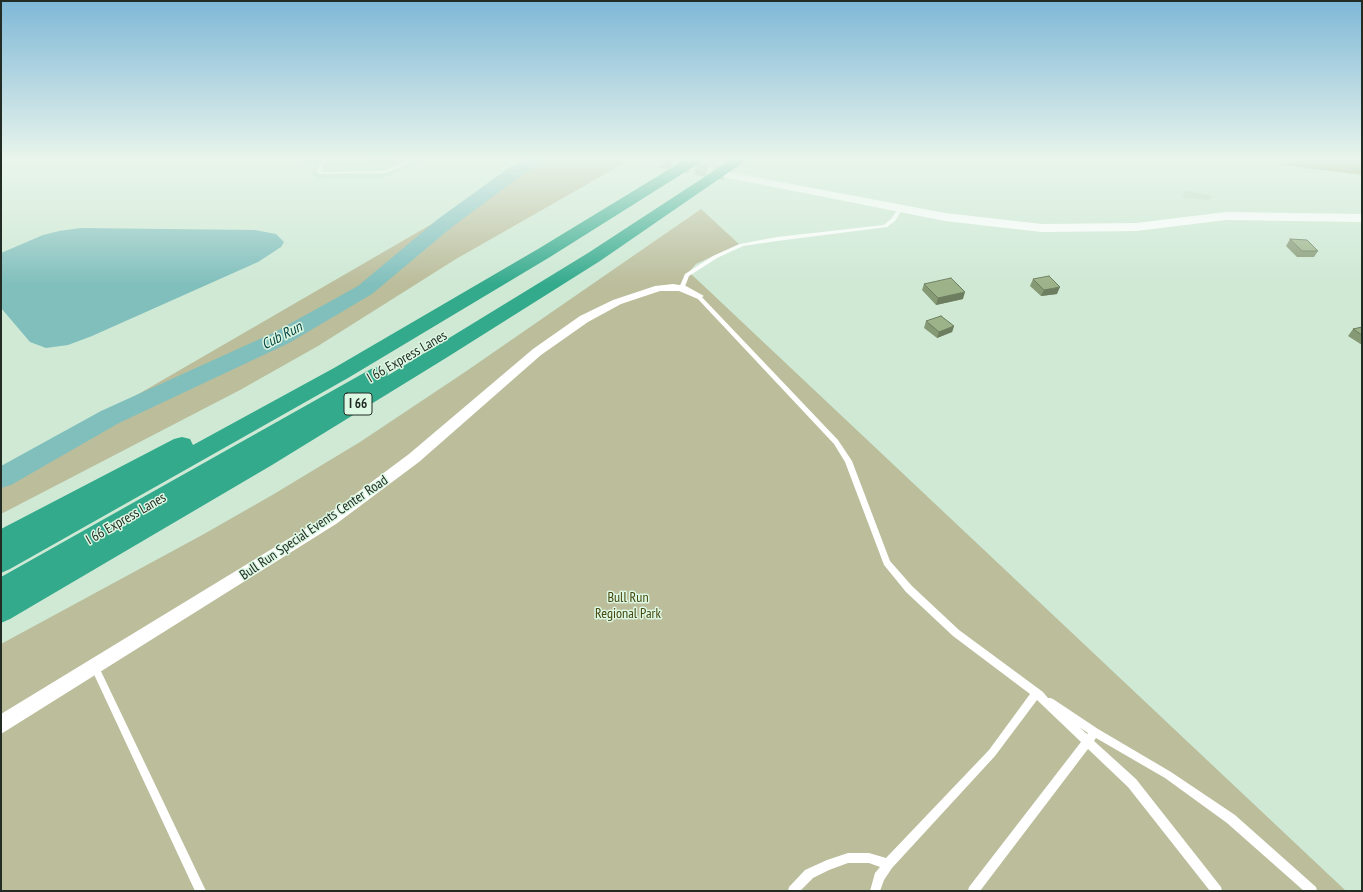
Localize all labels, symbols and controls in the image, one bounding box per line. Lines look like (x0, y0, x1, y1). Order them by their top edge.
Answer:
water label: Cub Run (259, 318, 305, 354)
street label: I 66 Express Lanes (364, 327, 450, 387)
road number: I 66 (344, 393, 372, 415)
street label: Bull Run Special Events Center Road (237, 472, 391, 584)
street label: I 66 Express Lanes (83, 489, 169, 549)
park label: Bull Run Regional Park (595, 590, 661, 622)

